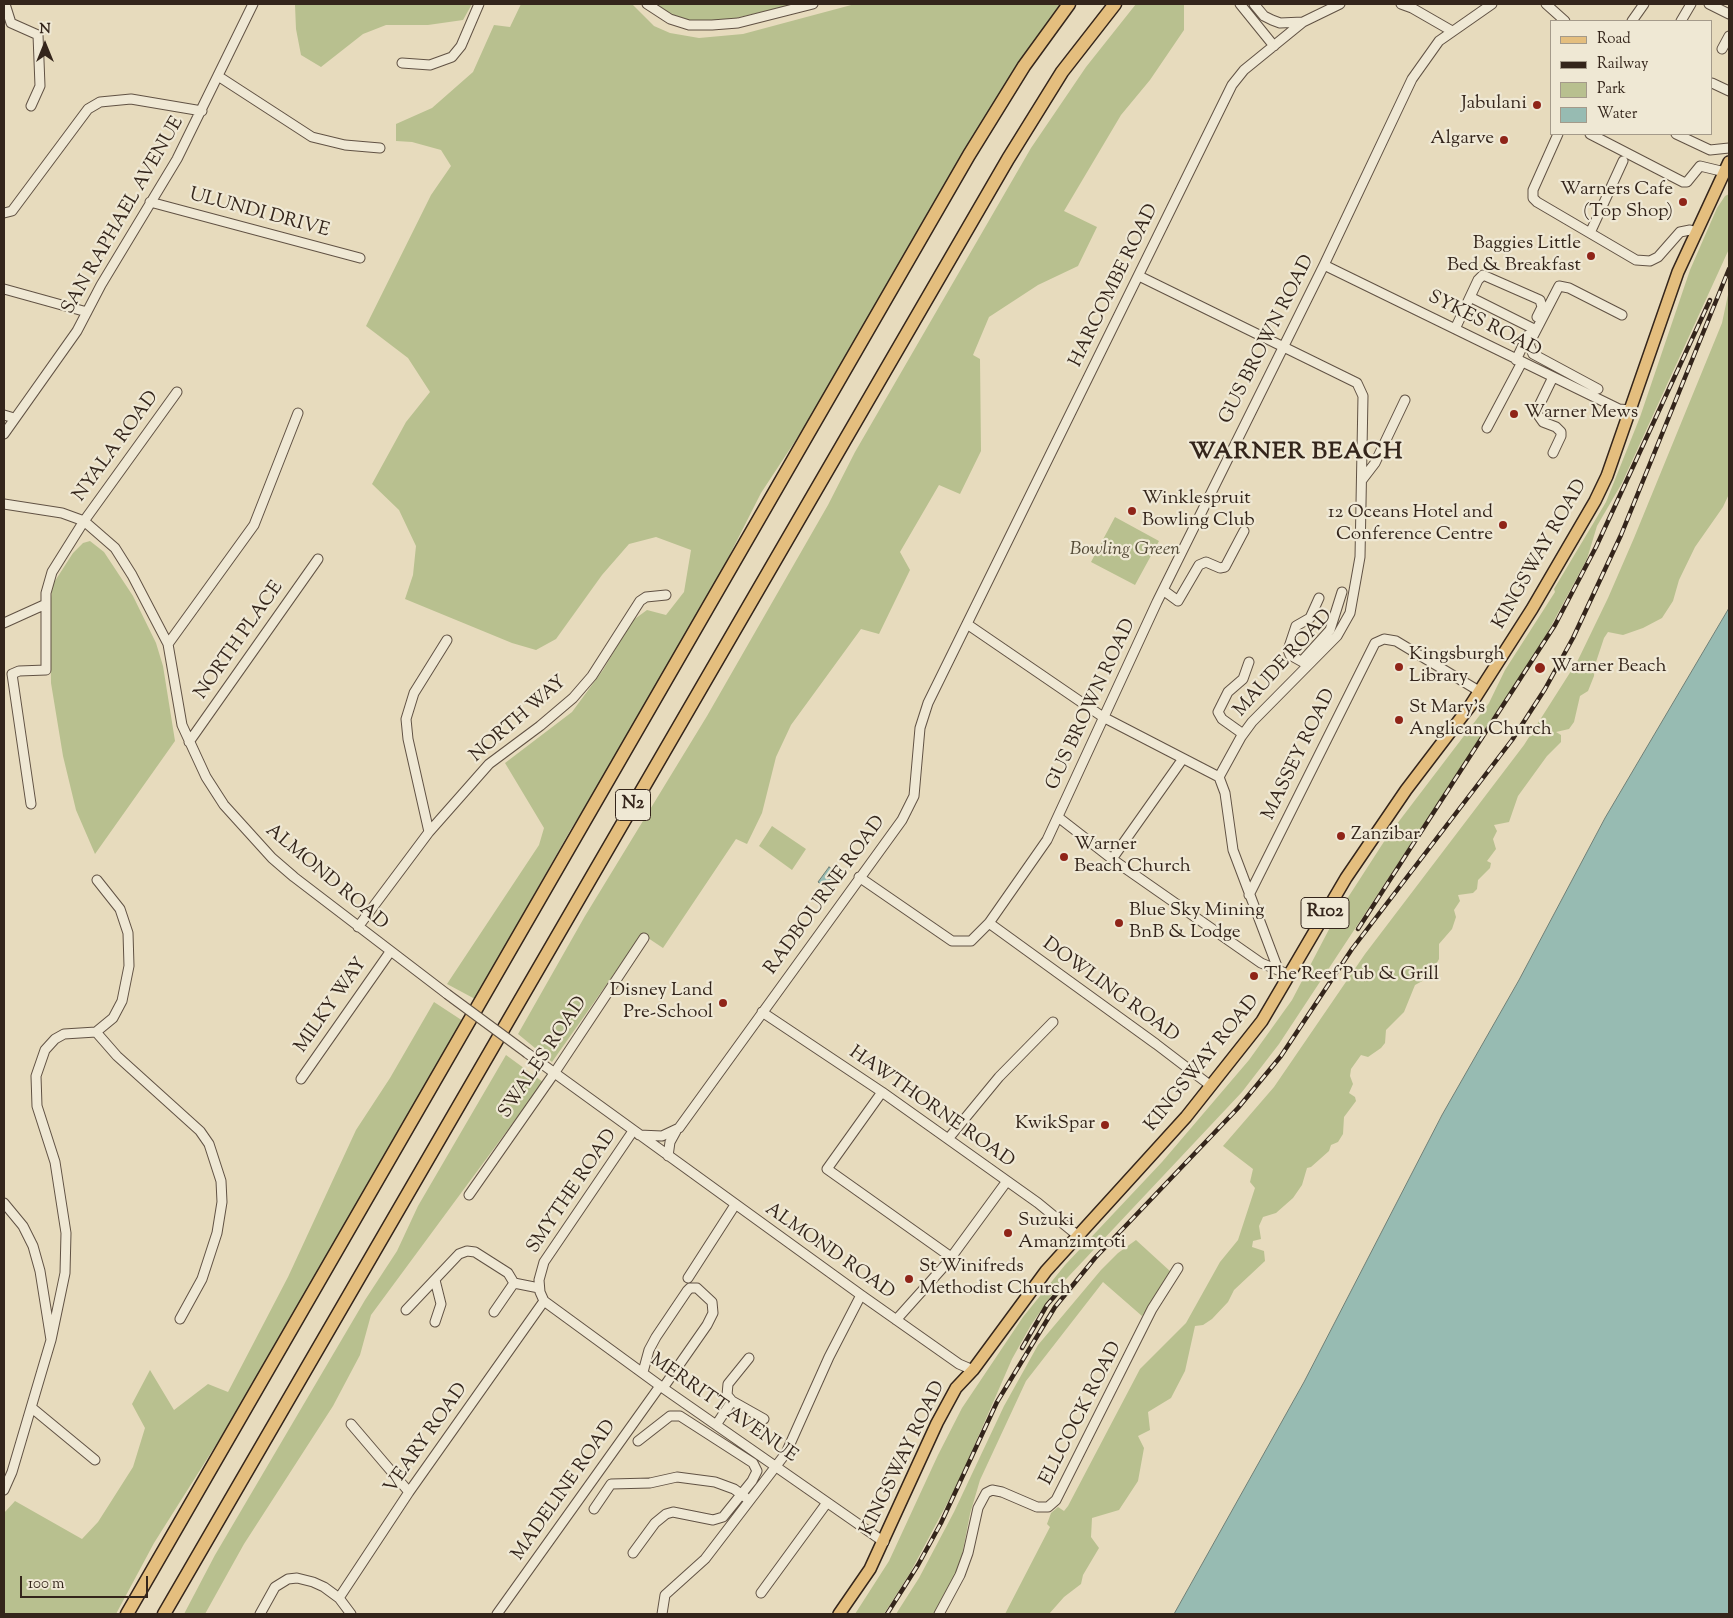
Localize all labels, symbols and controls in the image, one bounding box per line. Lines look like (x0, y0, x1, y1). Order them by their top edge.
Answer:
north arrow (20, 20, 70, 70)
text: N (39, 20, 51, 40)
legend (1550, 20, 1713, 135)
text: Road (1597, 29, 1631, 50)
text: Railway (1597, 54, 1648, 75)
text: Park (1597, 79, 1626, 100)
place label: Jabulani (1461, 94, 1527, 116)
marker: Jabulani (1531, 99, 1543, 111)
text: Water (1597, 104, 1637, 125)
street label: SAN RAPHAEL AVENUE (58, 113, 190, 319)
place label: Algarve (1430, 129, 1494, 151)
marker: Algarve (1498, 134, 1510, 146)
place label: Warners Cafe (Top Shop) (1560, 180, 1673, 224)
street label: ULUNDI DRIVE (186, 184, 332, 244)
marker: Warners Cafe (Top Shop) (1677, 196, 1689, 208)
street label: HARCOMBE ROAD (1066, 201, 1164, 371)
place label: Baggies Little Bed & Breakfast (1447, 234, 1581, 278)
marker: Baggies Little Bed & Breakfast (1585, 250, 1597, 262)
street label: GUS BROWN ROAD (1216, 252, 1320, 428)
street label: SYKES ROAD (1424, 287, 1544, 363)
street label: NYALA ROAD (69, 387, 165, 507)
place label: Warner Mews (1524, 403, 1638, 425)
marker: Warner Mews (1508, 408, 1520, 420)
district label: WARNER BEACH (1187, 440, 1405, 468)
street label: KINGSWAY ROAD (1489, 476, 1593, 634)
place label: Winklespruit Bowling Club (1142, 489, 1255, 533)
place label: 12 Oceans Hotel and Conference Centre (1328, 503, 1493, 547)
marker: Winklespruit Bowling Club (1126, 505, 1138, 517)
marker: 12 Oceans Hotel and Conference Centre (1497, 519, 1509, 531)
park label: Bowling Green (1070, 540, 1180, 562)
street label: NORTH PLACE (191, 577, 289, 705)
street label: MAUDE ROAD (1230, 606, 1338, 722)
street label: GUS BROWN ROAD (1042, 616, 1142, 794)
place label: Kingsburgh Library (1409, 645, 1505, 689)
place label: Warner Beach (1551, 657, 1667, 679)
marker: Kingsburgh Library (1393, 661, 1405, 673)
marker: Warner Beach (1533, 661, 1547, 675)
street label: NORTH WAY (466, 672, 572, 768)
street label: MASSEY ROAD (1258, 686, 1342, 824)
place label: St Mary's Anglican Church (1409, 698, 1552, 742)
marker: St Mary's Anglican Church (1393, 714, 1405, 726)
road number: N2 (616, 790, 650, 820)
street label: RADBOURNE ROAD (761, 812, 891, 980)
street label: ALMOND ROAD (260, 820, 392, 936)
place label: Zanzibar (1351, 825, 1420, 847)
marker: Zanzibar (1335, 830, 1347, 842)
place label: Warner Beach Church (1074, 835, 1191, 879)
marker: Warner Beach Church (1058, 851, 1070, 863)
road number: R102 (1301, 898, 1349, 928)
place label: Blue Sky Mining BnB & Lodge (1129, 901, 1265, 945)
marker: Blue Sky Mining BnB & Lodge (1113, 917, 1125, 929)
street label: DOWLING ROAD (1037, 934, 1183, 1048)
street label: MILKY WAY (291, 954, 373, 1058)
place label: The Reef Pub & Grill (1264, 965, 1439, 987)
marker: The Reef Pub & Grill (1248, 970, 1260, 982)
place label: Disney Land Pre-School (610, 981, 713, 1025)
street label: KINGSWAY ROAD (1141, 991, 1265, 1137)
street label: SWALES ROAD (495, 993, 593, 1123)
marker: Disney Land Pre-School (717, 997, 729, 1009)
street label: HAWTHORNE ROAD (844, 1042, 1018, 1174)
place label: KwikSpar (1015, 1114, 1095, 1136)
marker: KwikSpar (1099, 1119, 1111, 1131)
street label: SMYTHE ROAD (523, 1126, 623, 1258)
street label: ALMOND ROAD (760, 1199, 898, 1305)
place label: Suzuki Amanzimtoti (1018, 1211, 1126, 1255)
marker: Suzuki Amanzimtoti (1002, 1227, 1014, 1239)
place label: St Winifreds Methodist Church (919, 1257, 1071, 1301)
marker: St Winifreds Methodist Church (903, 1273, 915, 1285)
street label: ELLCOCK ROAD (1036, 1338, 1128, 1490)
street label: MERRITT AVENUE (645, 1350, 801, 1468)
street label: KINGSWAY ROAD (857, 1378, 951, 1540)
street label: VEARY ROAD (380, 1379, 474, 1499)
street label: MADELINE ROAD (508, 1416, 622, 1566)
scale bar (22, 1566, 150, 1598)
text: 100 m (28, 1574, 64, 1595)

